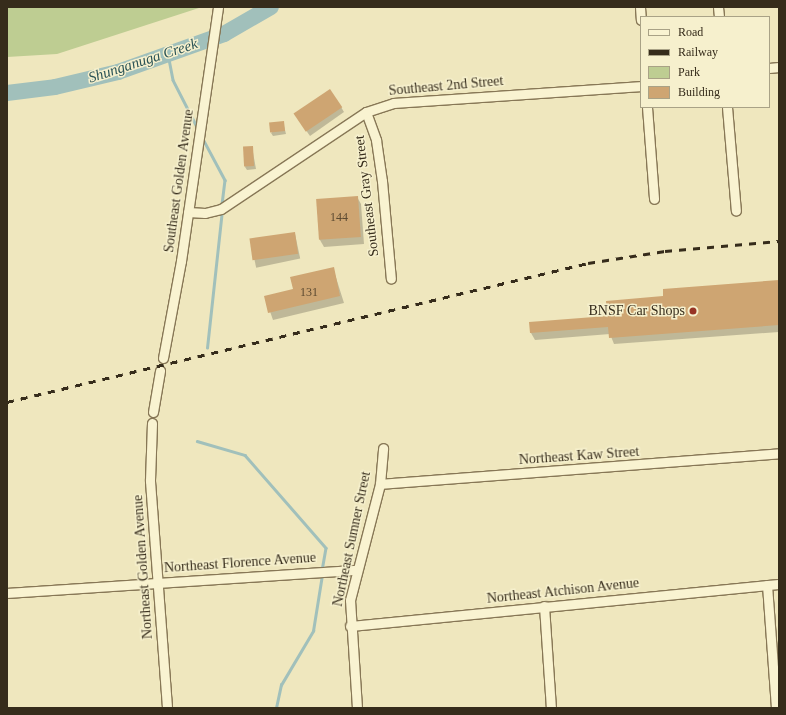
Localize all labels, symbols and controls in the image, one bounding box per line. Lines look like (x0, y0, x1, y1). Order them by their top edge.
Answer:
legend (640, 16, 770, 108)
text: Road (678, 25, 703, 39)
water label: Shunganuga Creek (86, 35, 200, 87)
text: Railway (678, 45, 718, 59)
text: Park (678, 65, 700, 79)
street label: Southeast 2nd Street (388, 73, 504, 99)
text: Building (678, 85, 720, 99)
street label: Southeast Golden Avenue (161, 108, 197, 254)
street label: Southeast Gray Street (351, 134, 383, 258)
house number: 144 (330, 211, 348, 225)
house number: 131 (300, 286, 318, 300)
place label: BNSF Car Shops (589, 303, 685, 319)
marker: BNSF Car Shops (688, 306, 698, 316)
street label: Northeast Kaw Street (518, 443, 640, 469)
street label: Northeast Sumner Street (329, 470, 375, 608)
street label: Northeast Golden Avenue (130, 494, 156, 640)
street label: Northeast Florence Avenue (163, 549, 317, 577)
street label: Northeast Atchison Avenue (485, 575, 641, 607)

